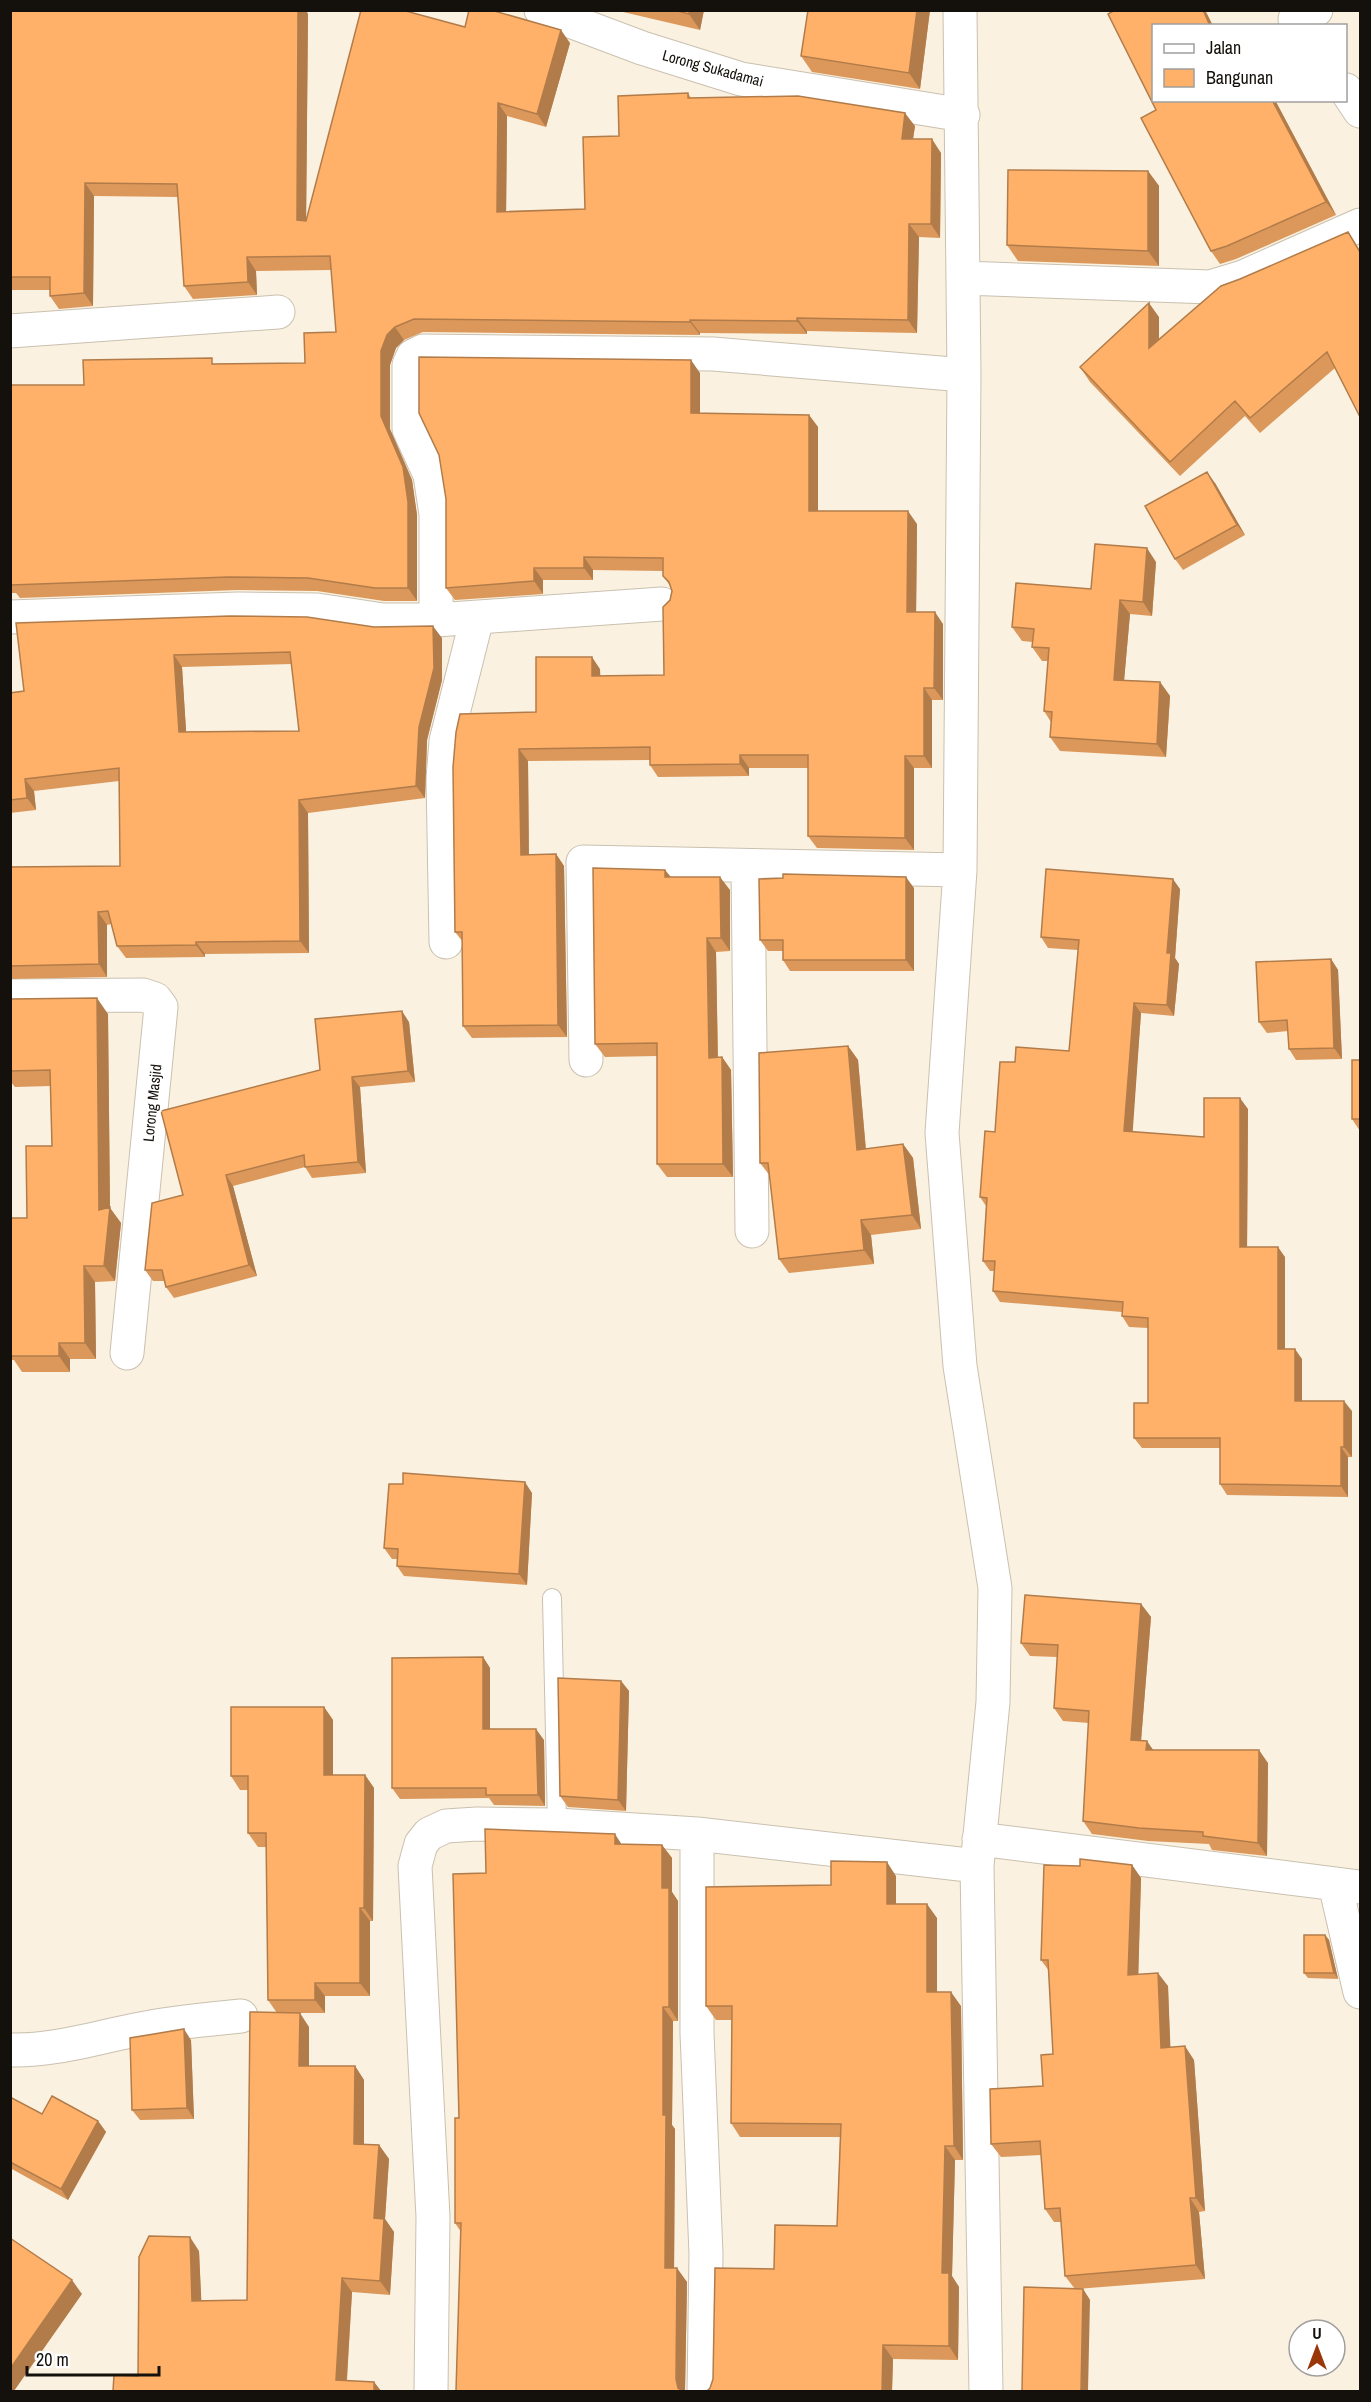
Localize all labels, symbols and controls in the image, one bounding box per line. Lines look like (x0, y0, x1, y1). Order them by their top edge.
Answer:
legend (1152, 24, 1347, 102)
text: Jalan (1206, 35, 1241, 60)
street label: Lorong Sukadamai (660, 44, 766, 92)
text: Bangunan (1206, 65, 1273, 90)
street label: Lorong Masjid (137, 1063, 167, 1143)
north arrow (1287, 2318, 1347, 2378)
text: U (1312, 2322, 1322, 2344)
scale bar (27, 2339, 159, 2377)
text: 20 m (36, 2347, 69, 2372)

